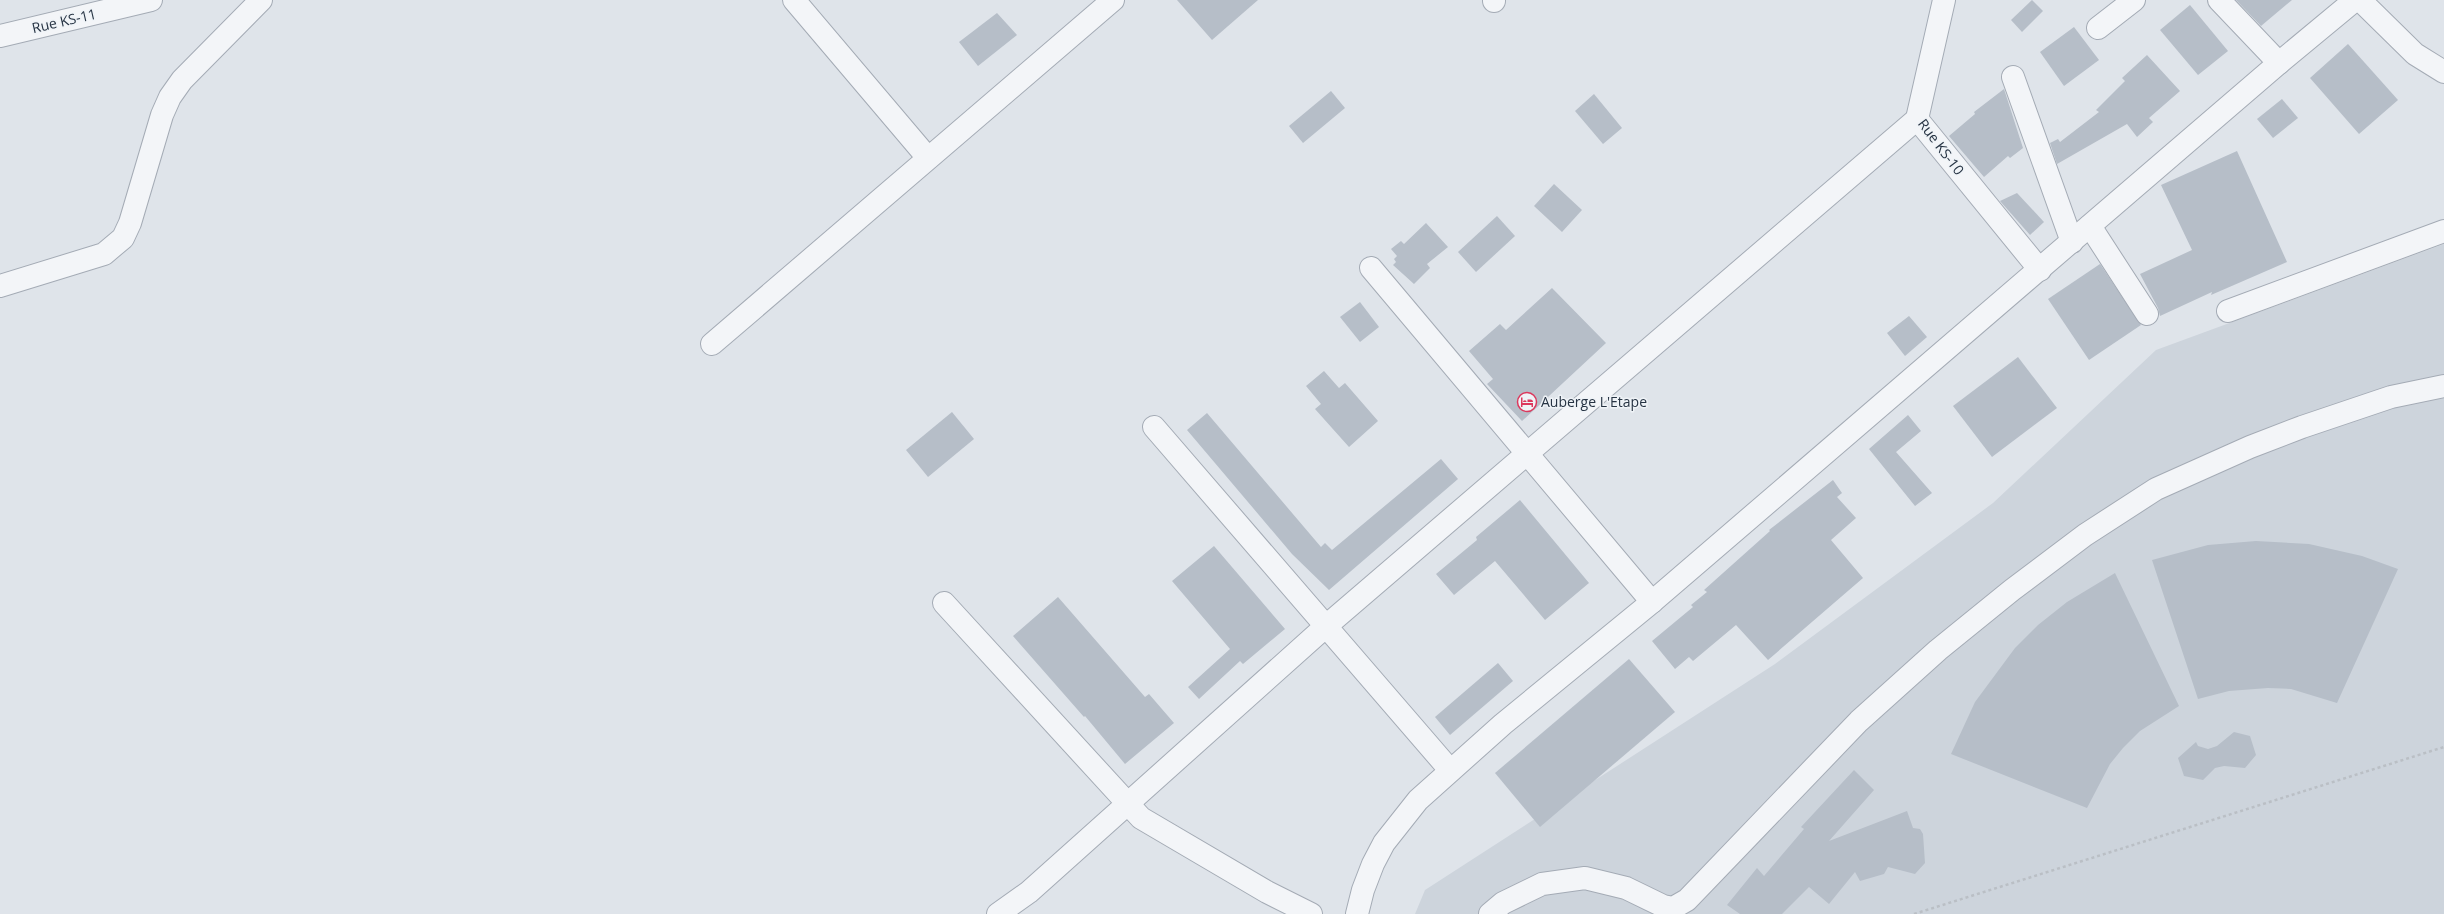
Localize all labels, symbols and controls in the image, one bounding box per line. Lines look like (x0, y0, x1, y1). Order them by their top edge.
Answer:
street label: Rue KS-11 (30, 4, 98, 37)
street label: Rue KS-10 (1914, 115, 1969, 179)
hotel icon: Auberge L'Etape (1516, 391, 1538, 413)
place label: Auberge L'Etape (1541, 392, 1647, 411)

